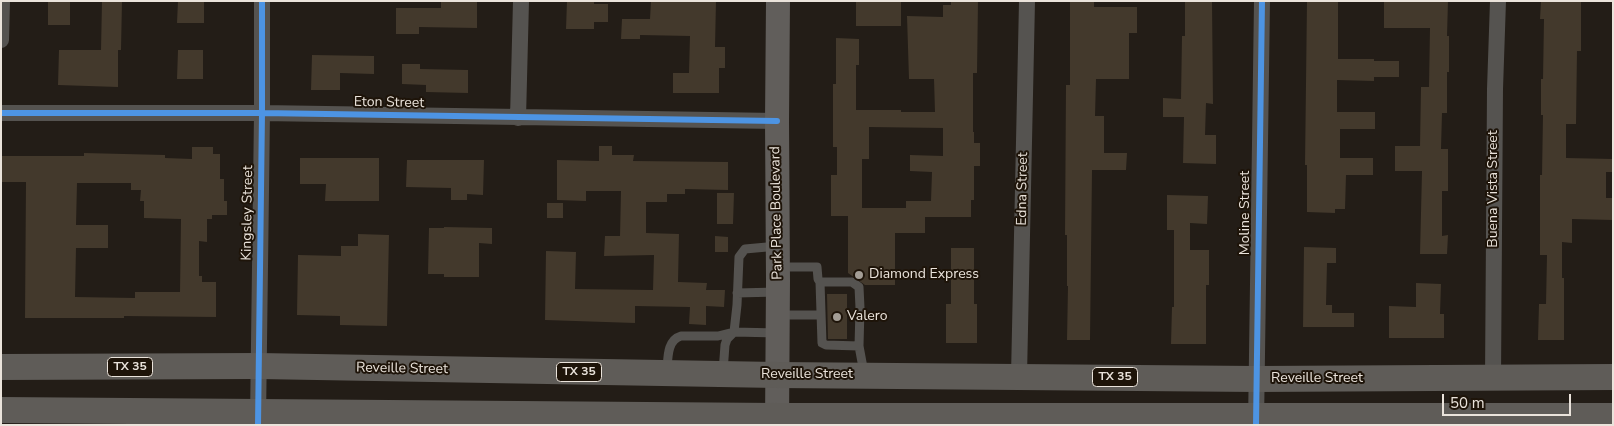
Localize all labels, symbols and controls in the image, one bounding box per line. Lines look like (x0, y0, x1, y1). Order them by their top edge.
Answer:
street label: Eton Street (354, 94, 424, 112)
street label: Buena Vista Street (1486, 130, 1502, 248)
street label: Park Place Boulevard (767, 146, 787, 280)
street label: Edna Street (1014, 152, 1032, 226)
street label: Kingsley Street (239, 165, 257, 261)
street label: Moline Street (1238, 171, 1254, 255)
place label: Diamond Express (869, 267, 979, 283)
marker: Diamond Express (853, 269, 865, 281)
place label: Valero (847, 309, 887, 325)
marker: Valero (831, 311, 843, 323)
road number: TX 35 (108, 358, 152, 377)
street label: Reveille Street (356, 360, 448, 378)
road number: TX 35 (556, 362, 602, 382)
street label: Reveille Street (761, 367, 853, 383)
road number: TX 35 (1092, 368, 1138, 387)
street label: Reveille Street (1271, 371, 1363, 387)
scale bar (1444, 384, 1573, 416)
text: 50 m (1450, 393, 1485, 413)

